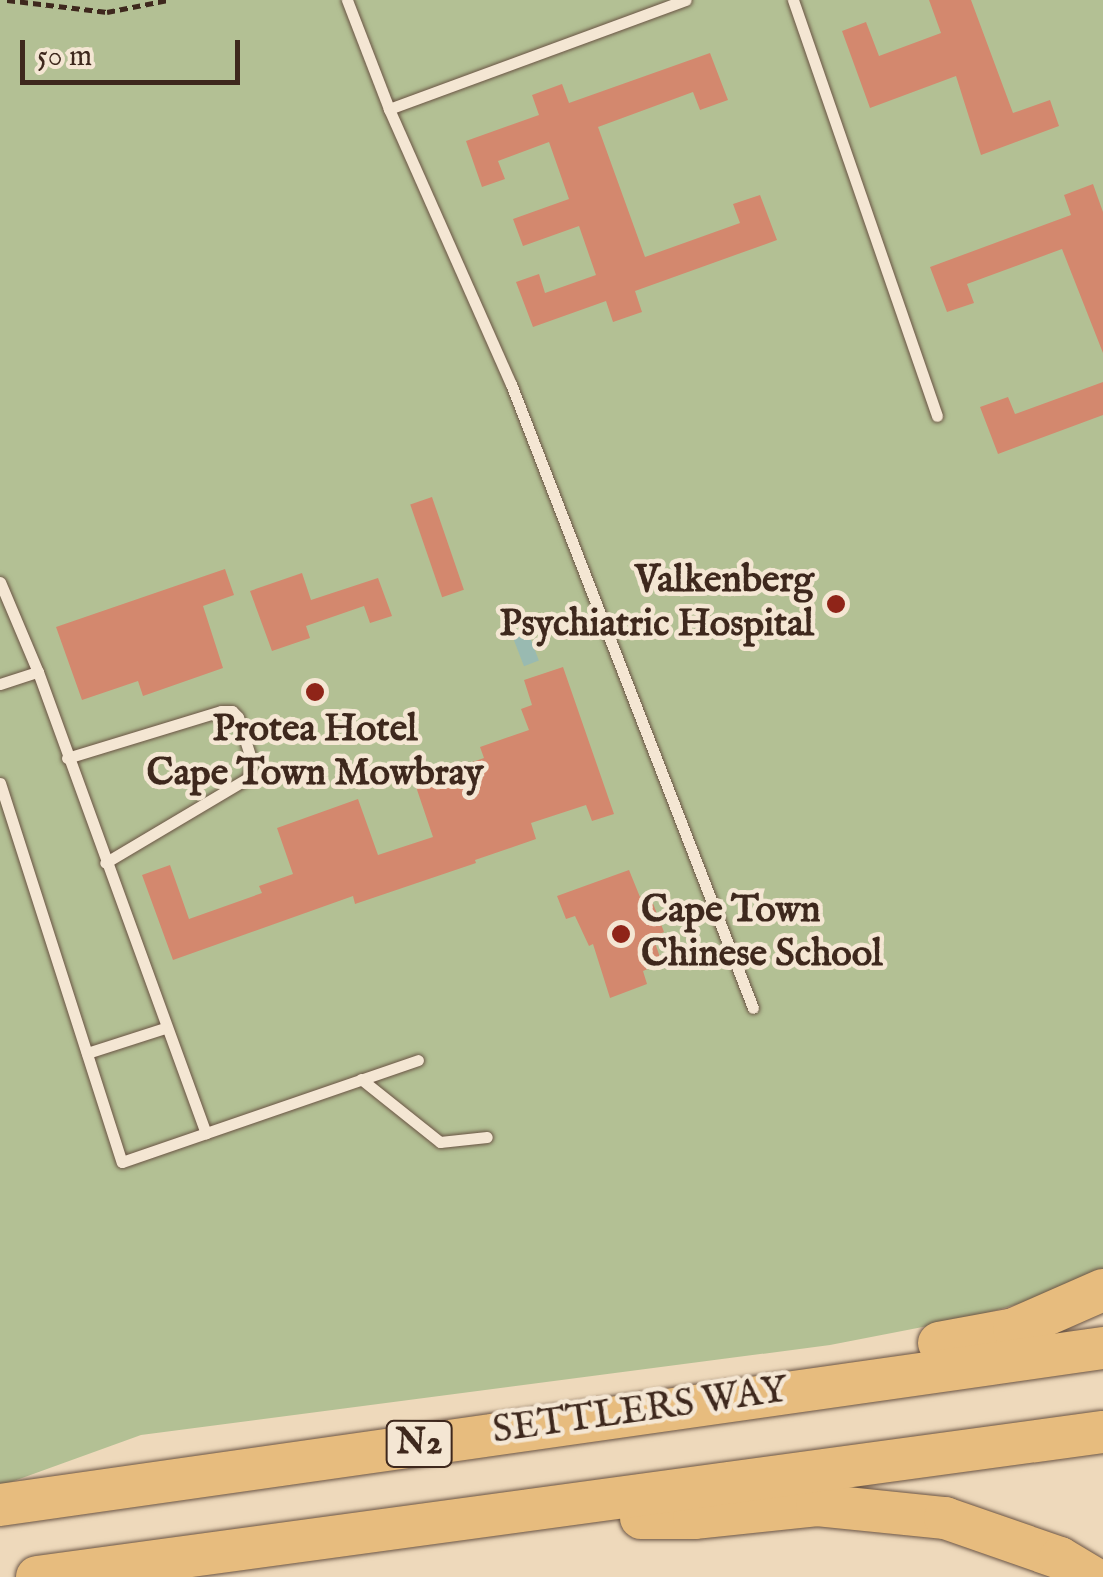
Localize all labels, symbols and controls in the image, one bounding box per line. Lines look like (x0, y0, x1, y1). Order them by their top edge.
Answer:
scale bar (25, 20, 245, 82)
text: 50 m (37, 38, 92, 76)
place label: Valkenberg Psychiatric Hospital (499, 559, 814, 648)
marker: Valkenberg Psychiatric Hospital (823, 591, 849, 617)
marker: Protea Hotel Cape Town Mowbray (304, 681, 326, 703)
place label: Protea Hotel Cape Town Mowbray (146, 708, 484, 798)
place label: Cape Town Chinese School (641, 889, 882, 978)
marker: Cape Town Chinese School (610, 923, 632, 945)
street label: SETTLERS WAY (490, 1369, 790, 1455)
road number: N2 (384, 1414, 454, 1474)

